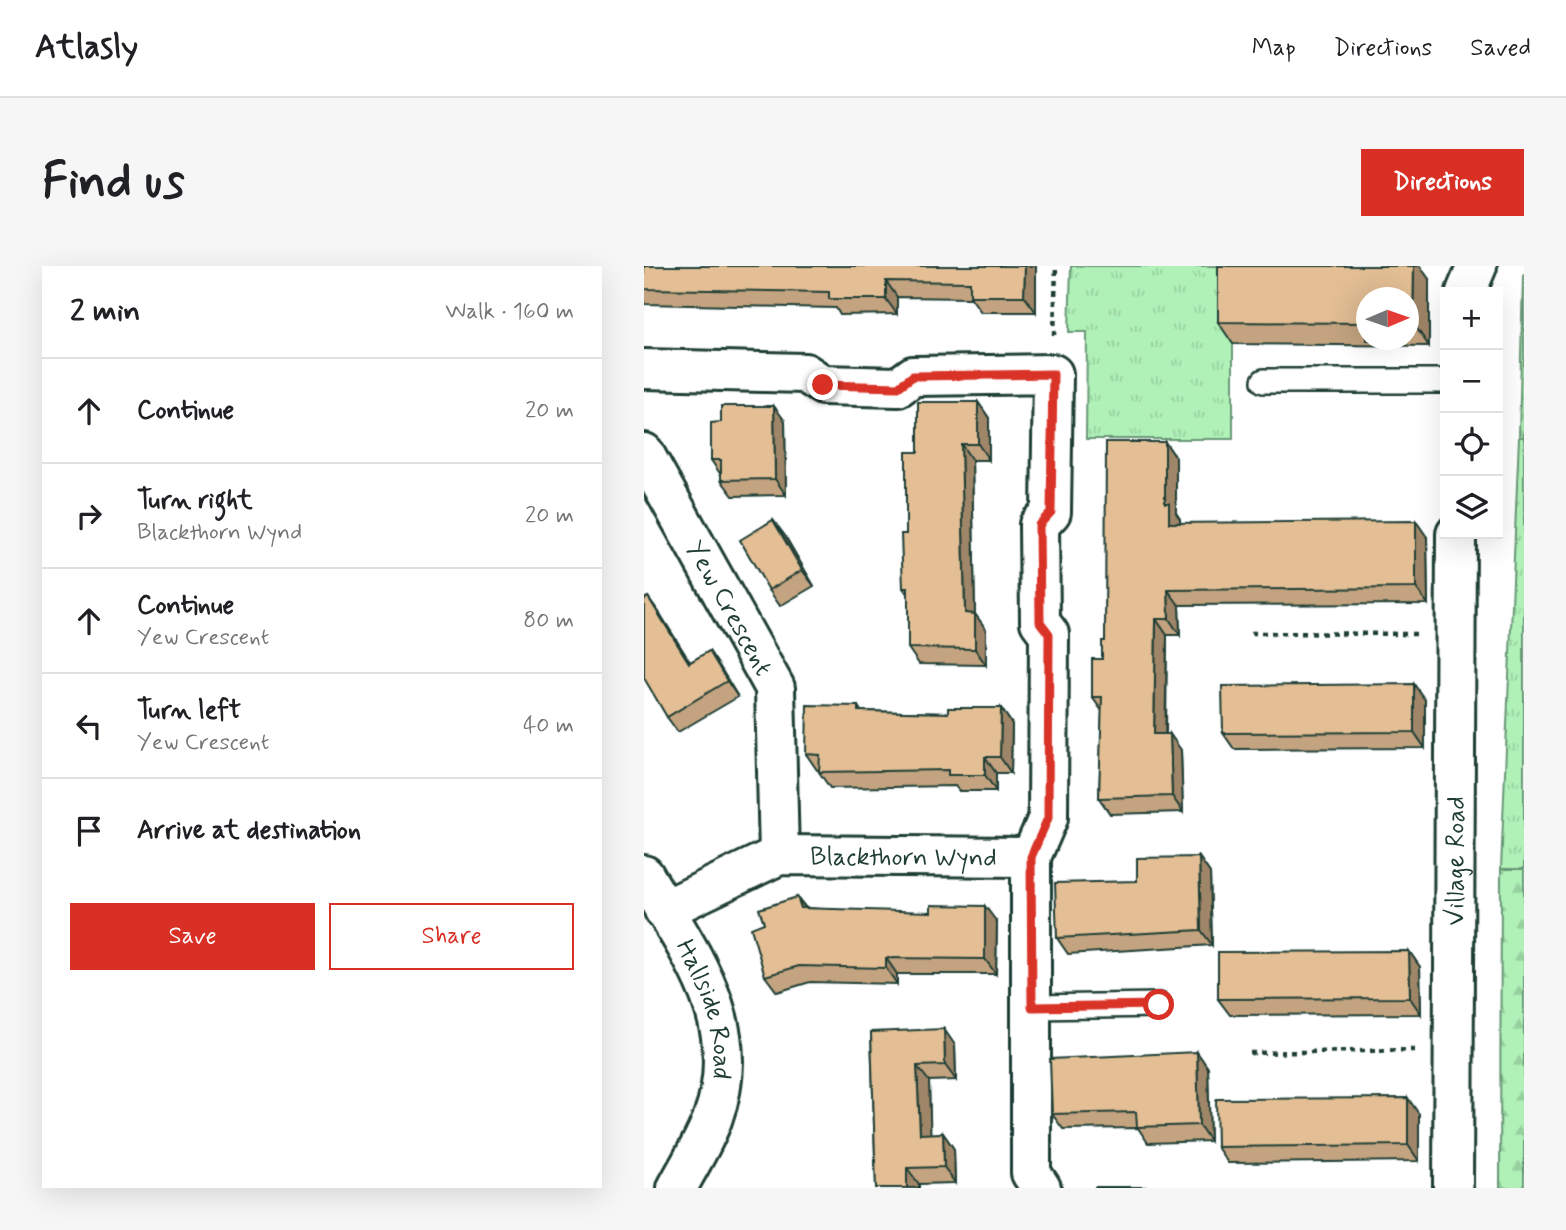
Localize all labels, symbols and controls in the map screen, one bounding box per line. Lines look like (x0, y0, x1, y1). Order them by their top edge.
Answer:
text: Atlasly (35, 26, 138, 70)
text: Map (1252, 33, 1296, 64)
text: Directions (1334, 33, 1432, 64)
text: Saved (1470, 33, 1531, 64)
button: Directions (1361, 149, 1524, 216)
text: Find us (42, 150, 185, 215)
north arrow (1356, 287, 1419, 350)
map controls (1440, 287, 1503, 539)
button: + (1440, 287, 1503, 350)
text: 2 min (70, 292, 140, 331)
text: Walk · 160 m (445, 297, 574, 327)
button: − (1440, 350, 1503, 413)
route end (807, 369, 838, 400)
icon: ahead (70, 392, 108, 430)
text: Continue (137, 394, 234, 428)
text: 20 m (525, 396, 574, 426)
button: locate (1440, 413, 1503, 476)
button: layers (1440, 476, 1503, 539)
text: Turn right (137, 484, 253, 518)
icon: right (70, 497, 108, 535)
text: 20 m (525, 501, 574, 531)
text: Blackthorn Wynd (137, 518, 302, 548)
street label: Yew Crescent (677, 535, 780, 682)
text: Continue (137, 589, 234, 623)
icon: ahead (70, 602, 108, 640)
text: 80 m (523, 606, 574, 636)
text: Yew Crescent (137, 623, 269, 653)
text: Turn left (137, 694, 241, 728)
icon: left (70, 707, 108, 745)
text: 40 m (523, 711, 574, 741)
text: Yew Crescent (137, 728, 269, 758)
street label: Village Road (1439, 796, 1474, 926)
icon: arrive (70, 812, 108, 850)
text: Arrive at destination (137, 814, 361, 848)
street label: Blackthorn Wynd (810, 840, 997, 876)
button: Save (70, 903, 315, 970)
button: Share (329, 903, 574, 970)
street label: Hallside Road (667, 934, 738, 1080)
route start (1143, 989, 1174, 1020)

